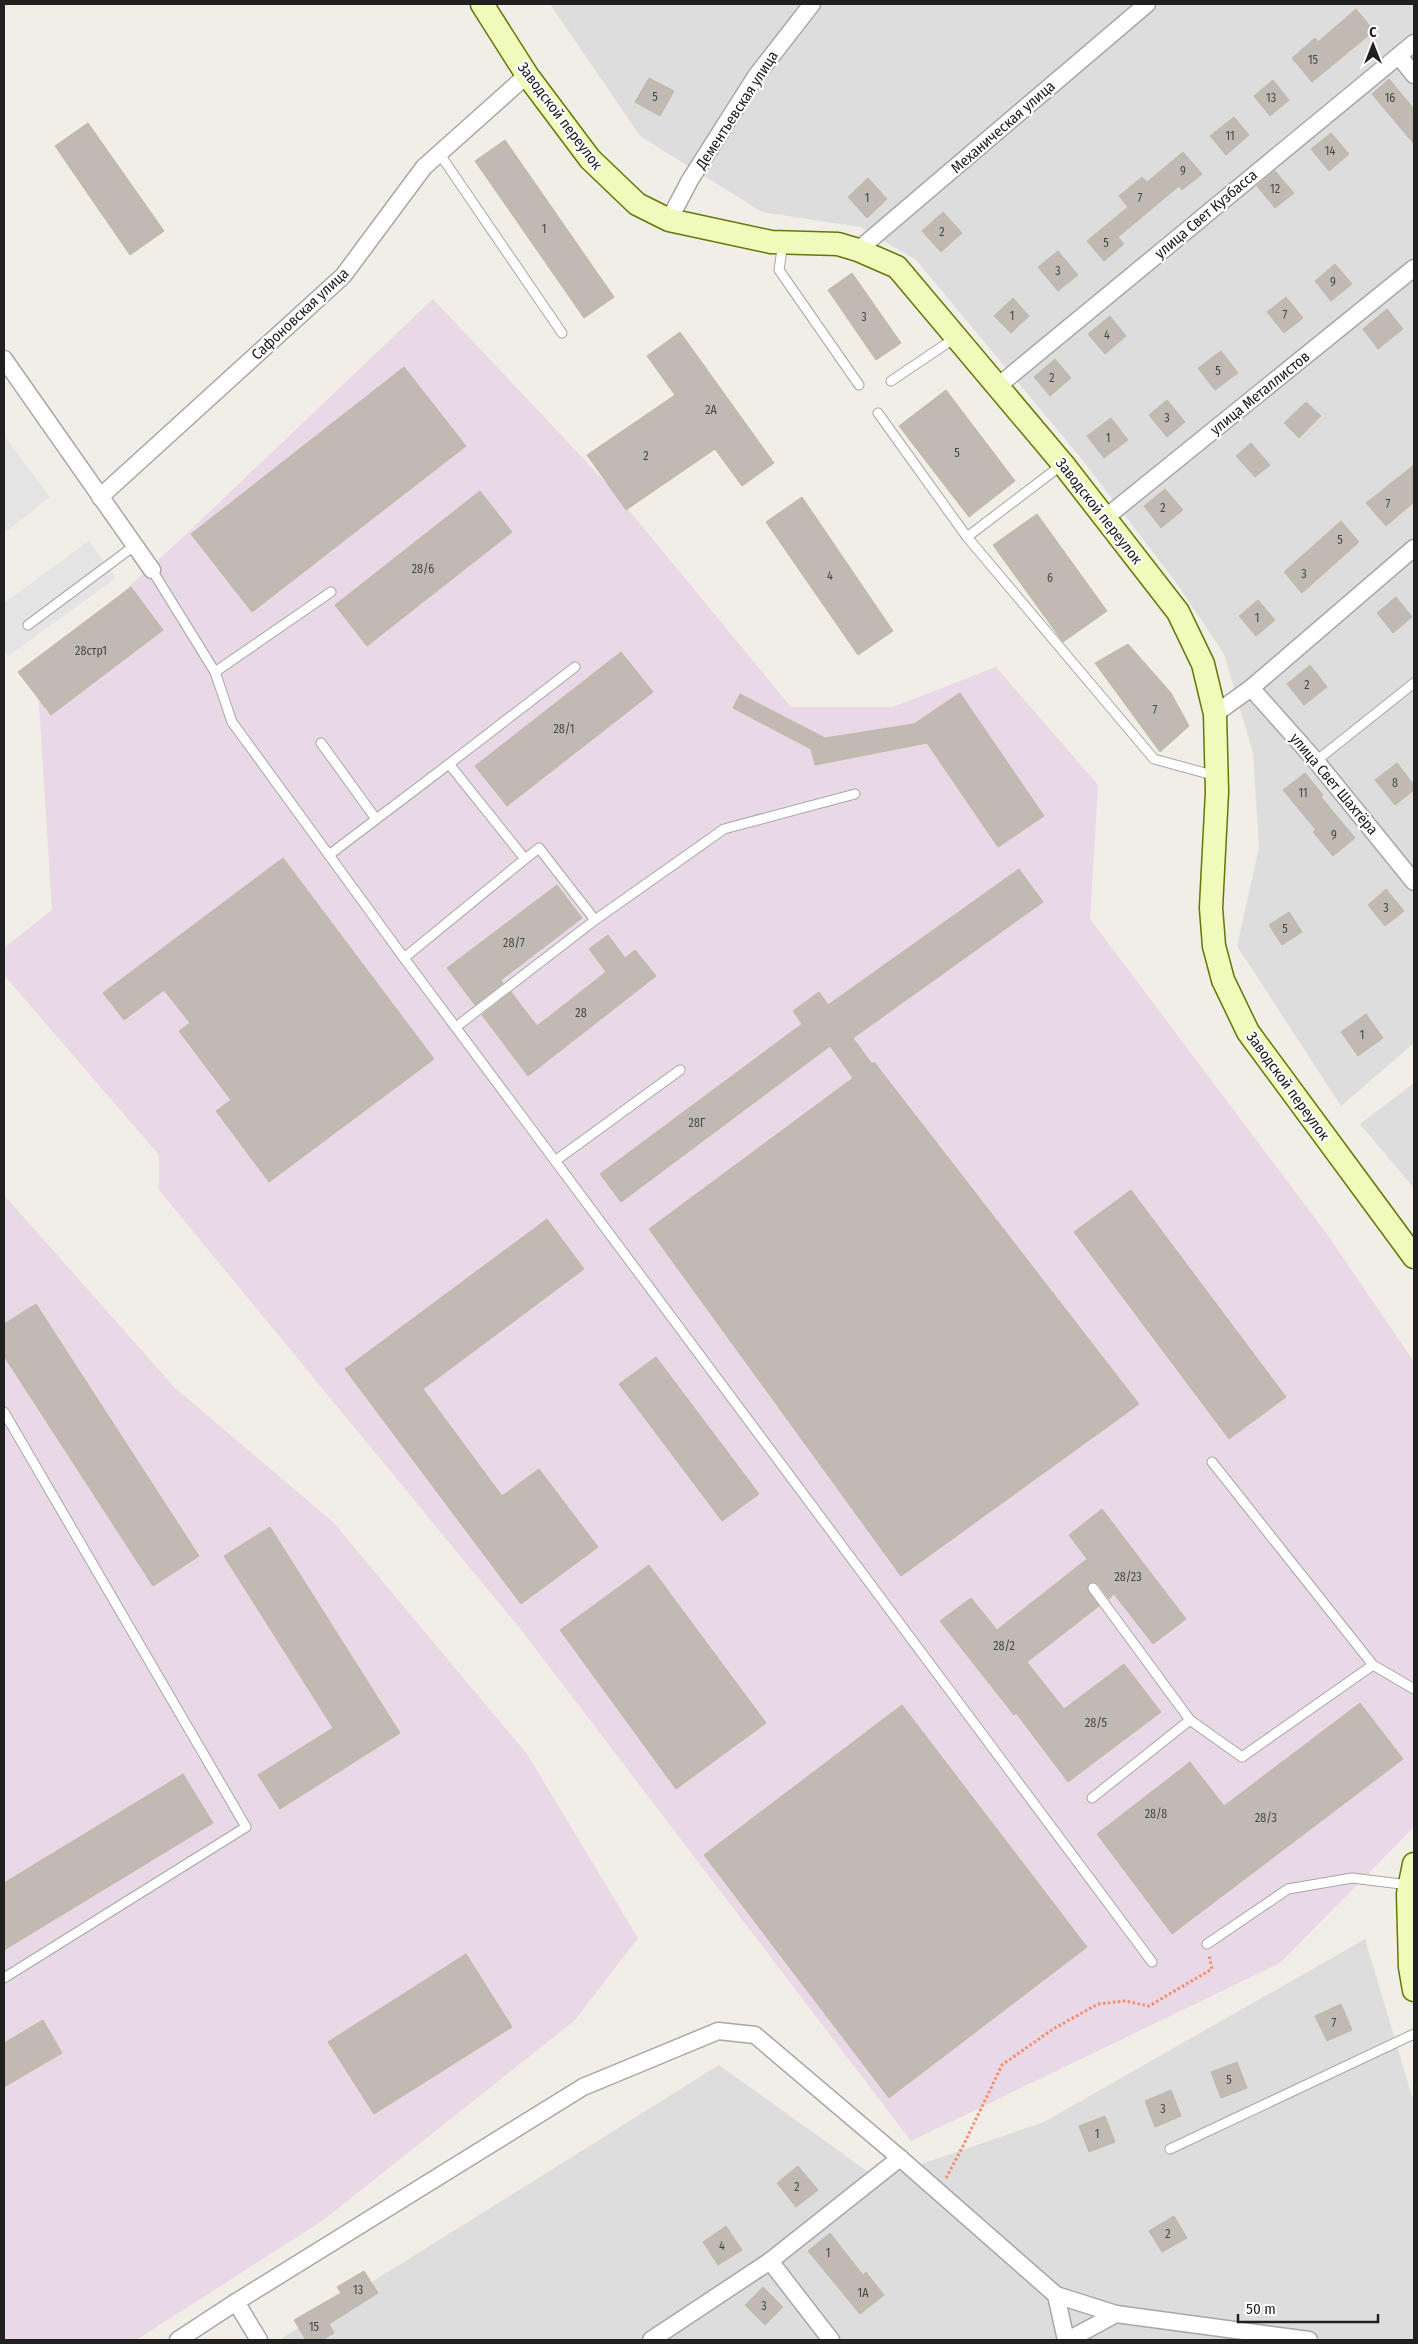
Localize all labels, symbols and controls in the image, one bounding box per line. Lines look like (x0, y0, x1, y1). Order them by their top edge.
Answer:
north arrow (1348, 20, 1398, 70)
text: С (1369, 24, 1377, 41)
street label: Дементьевская улица (692, 48, 782, 173)
house number: 15 (1308, 53, 1319, 67)
street label: Заводской переулок (514, 59, 606, 173)
street label: Механическая улица (947, 77, 1059, 177)
house number: 5 (652, 90, 658, 104)
house number: 13 (1266, 91, 1276, 105)
house number: 16 (1385, 91, 1395, 105)
house number: 11 (1225, 129, 1235, 143)
house number: 14 (1325, 144, 1335, 158)
house number: 9 (1180, 164, 1186, 178)
street label: улица Свет Кузбасса (1151, 166, 1261, 262)
house number: 12 (1270, 182, 1280, 196)
house number: 1 (865, 191, 869, 205)
house number: 7 (1138, 191, 1143, 205)
house number: 1 (542, 222, 546, 236)
house number: 2 (939, 225, 945, 239)
house number: 5 (1103, 236, 1109, 250)
street label: Сафоновская улица (248, 264, 352, 364)
house number: 3 (1055, 264, 1061, 278)
house number: 9 (1330, 275, 1336, 289)
house number: 7 (1283, 308, 1288, 322)
house number: 1 (1010, 309, 1014, 323)
house number: 3 (861, 310, 867, 324)
house number: 4 (1104, 328, 1110, 342)
street label: улица Металлистов (1207, 347, 1313, 439)
house number: 5 (1215, 364, 1221, 378)
house number: 2 (1049, 371, 1055, 385)
house number: 2А (705, 403, 717, 417)
house number: 3 (1164, 411, 1170, 425)
house number: 1 (1106, 431, 1110, 445)
house number: 5 (954, 446, 960, 460)
house number: 2 (643, 449, 649, 463)
street label: Заводской переулок (1052, 454, 1146, 568)
house number: 7 (1386, 497, 1391, 511)
house number: 2 (1160, 501, 1166, 515)
house number: 5 (1337, 533, 1343, 547)
house number: 28/6 (412, 562, 434, 576)
house number: 3 (1301, 567, 1307, 581)
house number: 4 (827, 569, 833, 583)
house number: 6 (1047, 571, 1053, 585)
house number: 1 (1255, 611, 1259, 625)
house number: 28стр1 (75, 644, 107, 658)
house number: 2 (1304, 678, 1310, 692)
house number: 7 (1153, 703, 1158, 717)
house number: 28/1 (554, 722, 574, 736)
street label: улица Свет Шахтёра (1286, 729, 1382, 839)
house number: 8 (1392, 776, 1398, 790)
house number: 11 (1298, 786, 1308, 800)
house number: 9 (1331, 828, 1337, 842)
house number: 3 (1383, 901, 1389, 915)
house number: 5 (1282, 922, 1288, 936)
house number: 28/7 (503, 936, 525, 950)
house number: 28 (575, 1006, 587, 1020)
street label: Заводской переулок (1243, 1028, 1333, 1144)
house number: 1 (1360, 1028, 1364, 1042)
house number: 28Г (689, 1116, 706, 1130)
house number: 28/23 (1114, 1570, 1142, 1584)
house number: 28/2 (993, 1639, 1015, 1653)
house number: 28/5 (1085, 1716, 1108, 1730)
house number: 28/8 (1145, 1807, 1167, 1821)
house number: 28/3 (1255, 1811, 1277, 1825)
house number: 7 (1332, 2016, 1337, 2030)
house number: 5 (1226, 2073, 1232, 2087)
house number: 3 (1160, 2102, 1166, 2116)
house number: 1 (1095, 2127, 1099, 2141)
house number: 2 (794, 2180, 800, 2194)
house number: 2 (1165, 2227, 1171, 2241)
house number: 4 (719, 2239, 725, 2253)
house number: 1 (826, 2246, 830, 2260)
house number: 13 (353, 2283, 363, 2297)
house number: 1А (858, 2286, 869, 2300)
scale bar (1238, 2292, 1378, 2324)
house number: 3 (761, 2299, 767, 2313)
text: 50 m (1246, 2300, 1276, 2318)
house number: 15 (309, 2320, 320, 2334)

